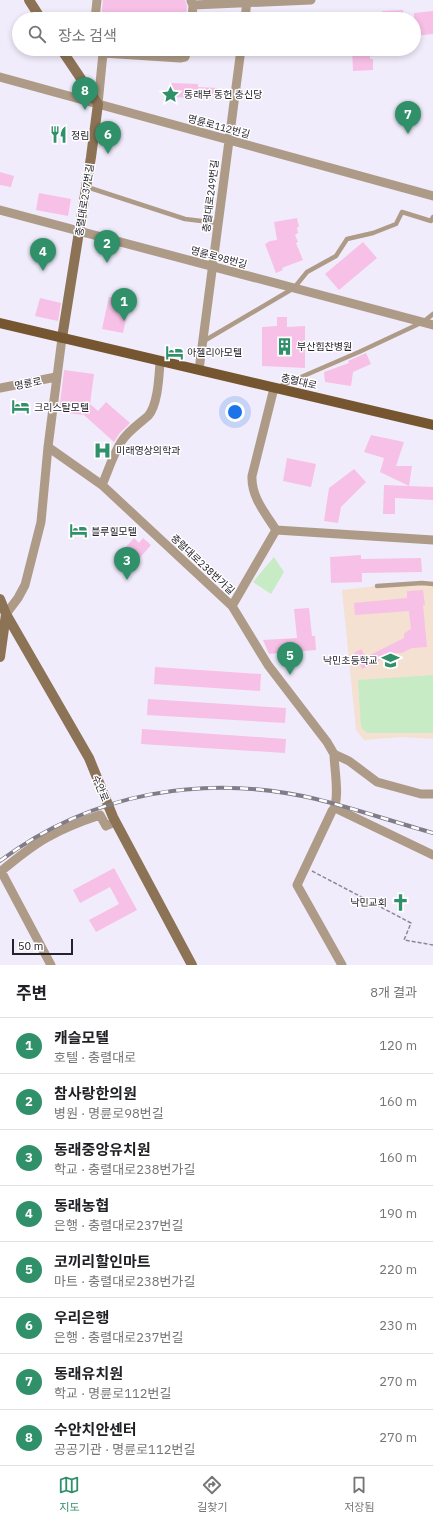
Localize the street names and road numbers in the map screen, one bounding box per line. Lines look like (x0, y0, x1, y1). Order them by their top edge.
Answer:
street label: 명륜로112번길 (186, 112, 251, 141)
street label: 충렬대로249번길 (200, 159, 221, 233)
street label: 충렬대로237번길 (72, 163, 97, 237)
street label: 명륜로98번길 (189, 244, 249, 271)
street label: 충렬대로 (279, 371, 318, 392)
street label: 명륜로 (13, 374, 43, 393)
street label: 충렬대로238번가길 (168, 532, 237, 597)
street label: 수안로 (89, 773, 112, 803)

